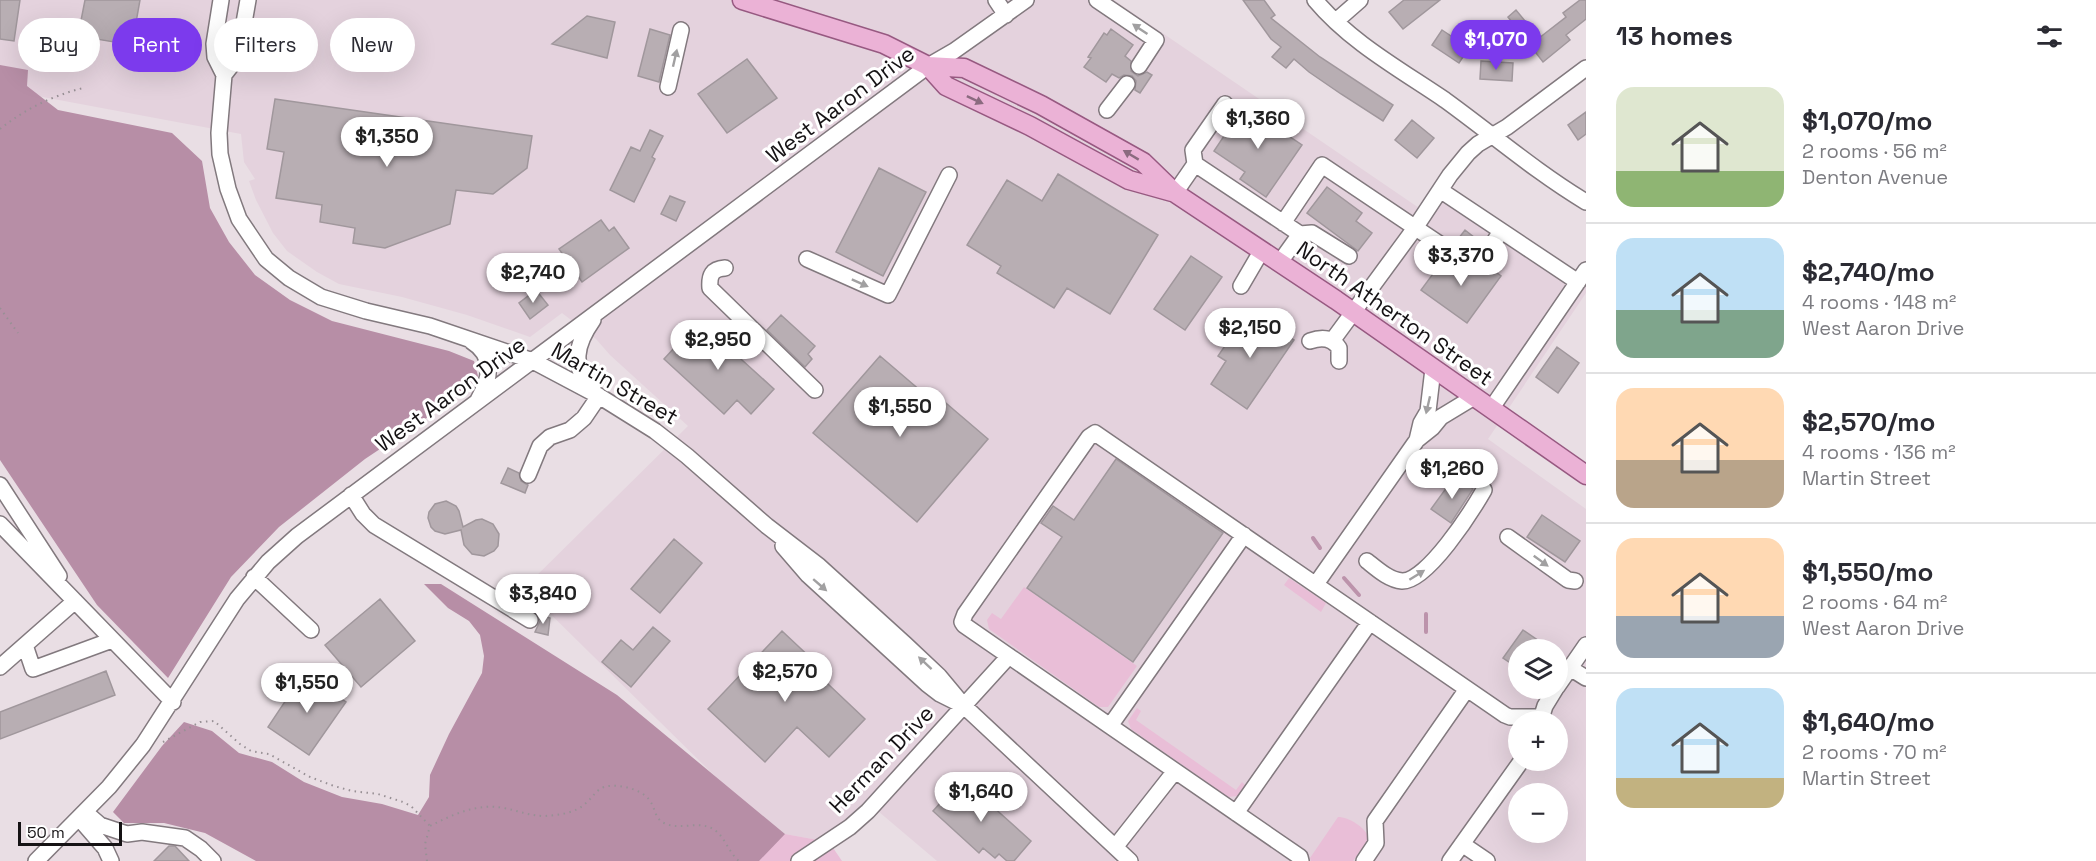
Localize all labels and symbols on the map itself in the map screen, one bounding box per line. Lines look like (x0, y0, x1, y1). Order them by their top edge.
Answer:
pin: $1,070 (1447, 20, 1545, 71)
one-way arrow (1132, 23, 1148, 35)
street label: West Aaron Drive (760, 39, 920, 169)
one-way arrow (670, 49, 680, 68)
one-way arrow (966, 95, 983, 104)
pin: $1,360 (1209, 99, 1307, 150)
pin: $1,350 (338, 117, 436, 168)
one-way arrow (1123, 149, 1139, 160)
street label: North Atherton Street (1291, 235, 1499, 391)
pin: $3,370 (1412, 236, 1510, 287)
pin: $2,740 (484, 253, 582, 304)
one-way arrow (852, 278, 870, 288)
pin: $2,150 (1201, 308, 1299, 359)
pin: $2,950 (669, 320, 767, 371)
street label: West Aaron Drive (370, 330, 530, 458)
street label: Martin Street (547, 335, 683, 431)
pin: $1,550 (851, 387, 949, 438)
one-way arrow (1423, 396, 1432, 415)
pin: $1,260 (1403, 449, 1501, 500)
one-way arrow (1534, 554, 1549, 566)
one-way arrow (1409, 569, 1425, 580)
pin: $3,840 (494, 574, 592, 625)
one-way arrow (812, 579, 828, 592)
pin: $2,570 (736, 652, 834, 703)
one-way arrow (917, 656, 932, 670)
pin: $1,550 (258, 663, 356, 714)
street label: Herman Drive (823, 699, 939, 819)
pin: $1,640 (932, 772, 1030, 823)
scale bar (18, 819, 122, 846)

